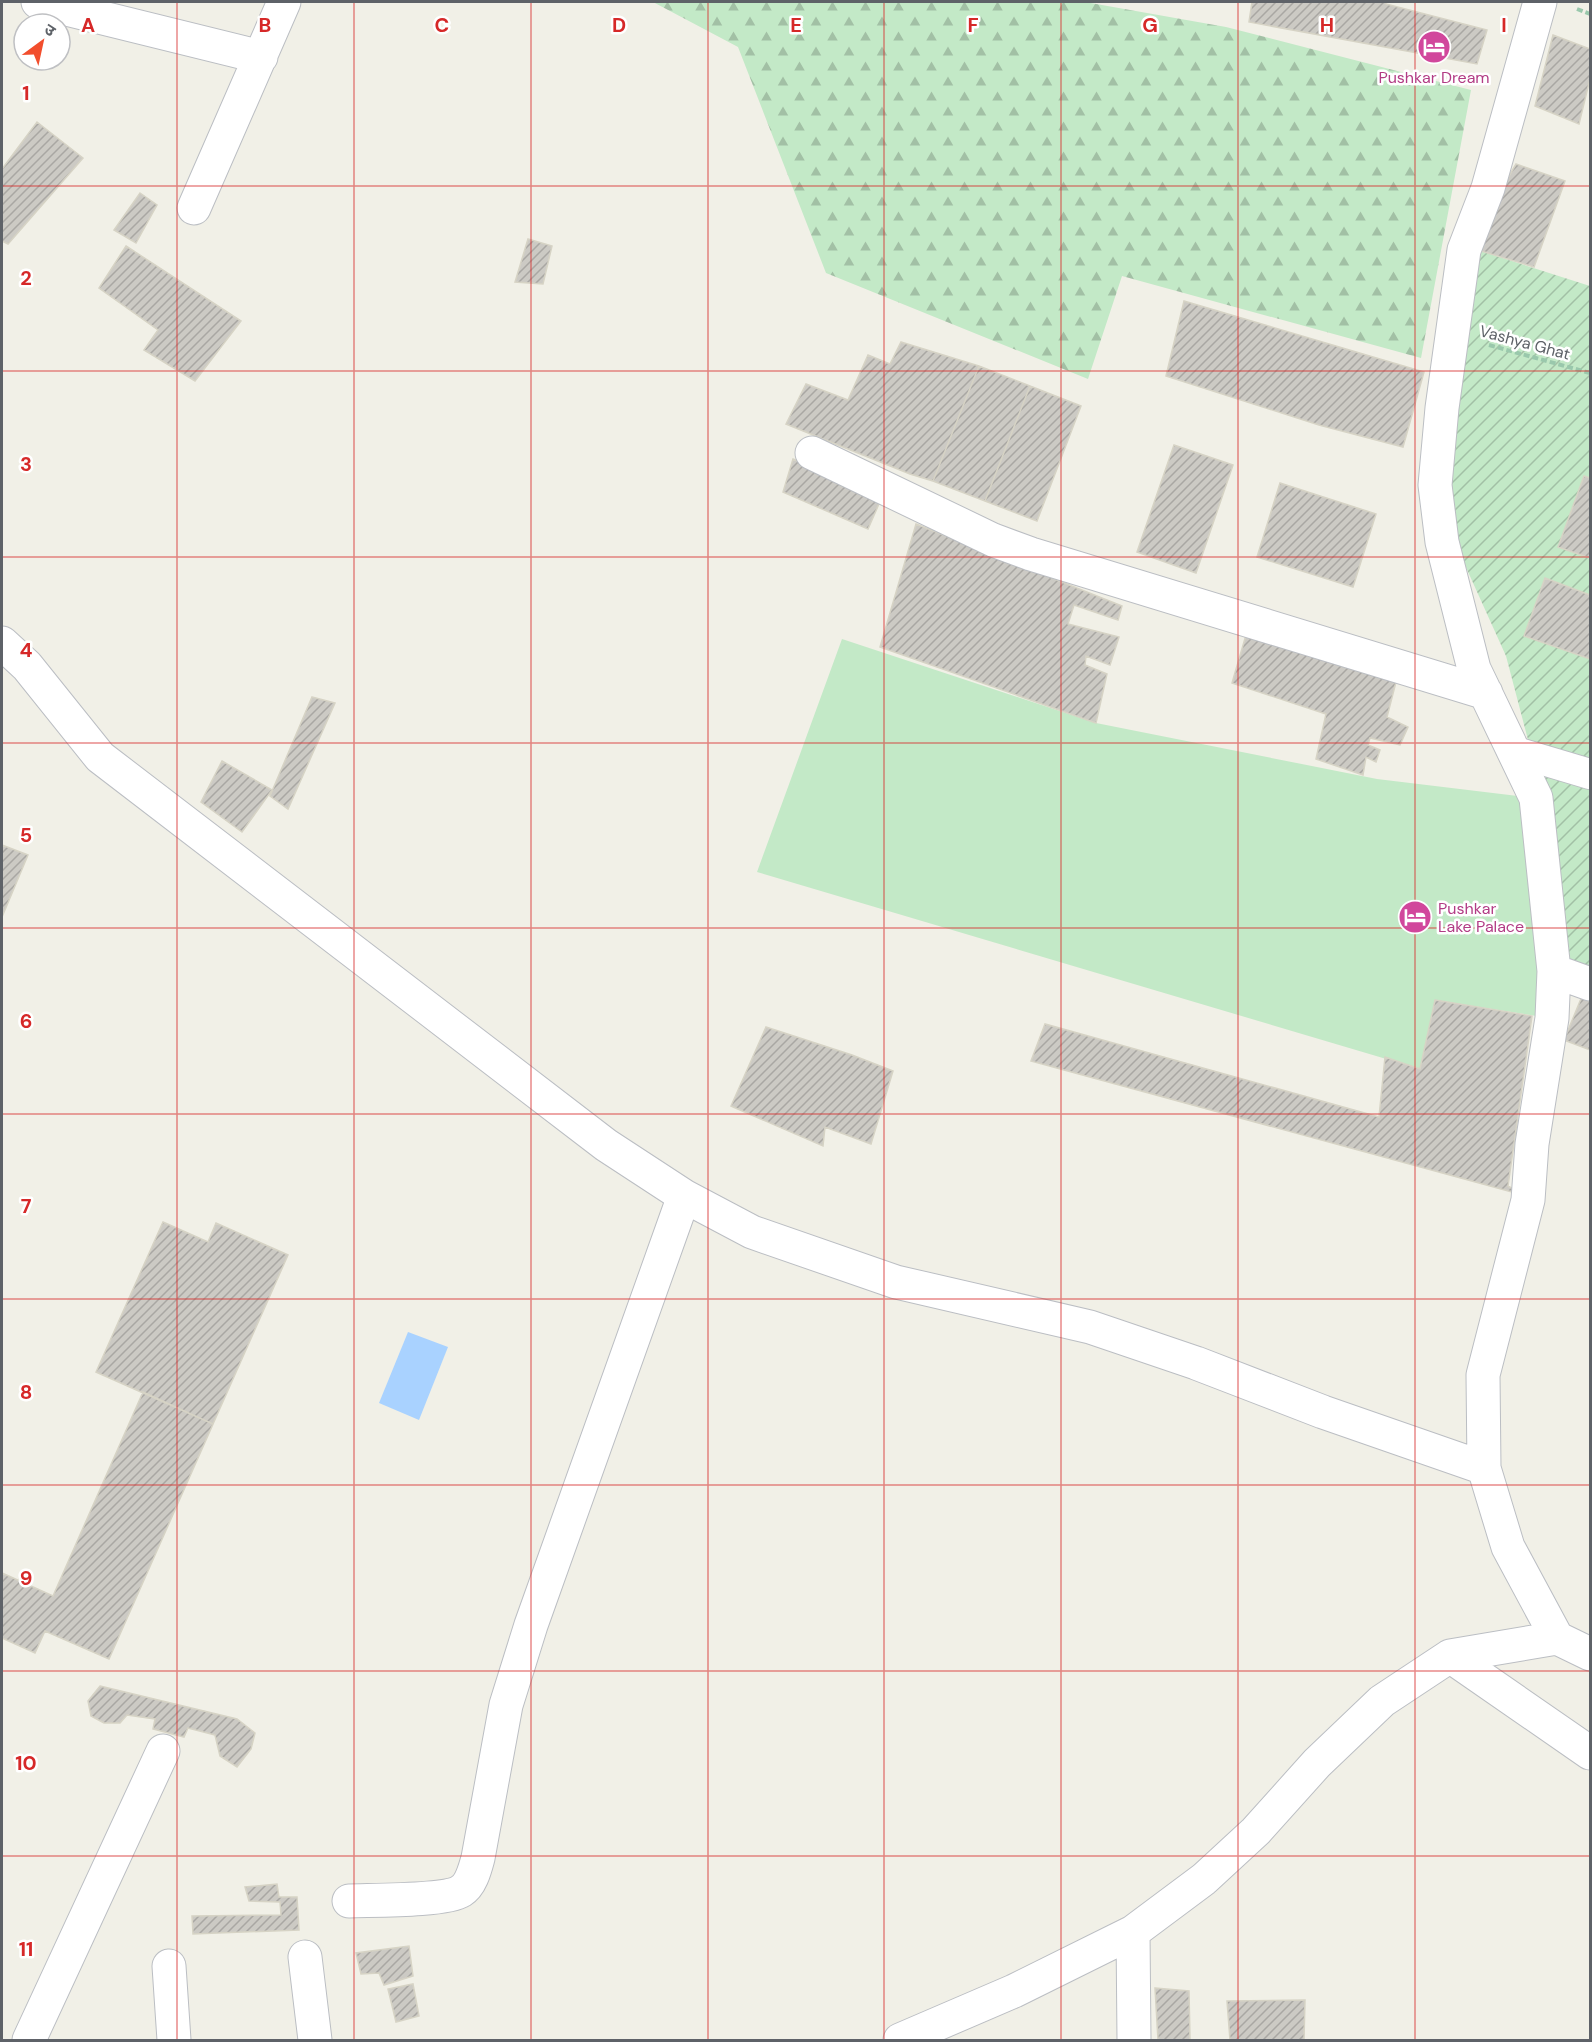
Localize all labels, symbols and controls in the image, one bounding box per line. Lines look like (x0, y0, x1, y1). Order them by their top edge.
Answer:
north arrow (12, 12, 72, 72)
text: A (81, 12, 95, 38)
text: B (259, 12, 271, 38)
text: C (435, 12, 449, 38)
text: D (612, 12, 626, 38)
text: E (790, 12, 802, 38)
text: F (967, 12, 979, 38)
text: G (1142, 12, 1158, 38)
text: H (1320, 12, 1334, 38)
text: I (1501, 12, 1507, 38)
text: उ (40, 18, 60, 42)
hotel icon: Pushkar Dream (1416, 29, 1452, 65)
place label: Pushkar Dream (1378, 67, 1490, 88)
text: 1 (22, 80, 30, 106)
text: 2 (20, 265, 32, 291)
street label: Vashya Ghat (1477, 320, 1572, 365)
text: 3 (20, 451, 32, 477)
text: 4 (20, 637, 33, 663)
text: 5 (20, 822, 32, 848)
place label: Pushkar Lake Palace (1438, 898, 1524, 937)
hotel icon: Pushkar Lake Palace (1397, 899, 1433, 935)
text: 6 (20, 1008, 32, 1034)
text: 7 (21, 1193, 32, 1219)
text: 8 (20, 1379, 32, 1405)
text: 9 (20, 1565, 32, 1591)
text: 10 (15, 1750, 37, 1776)
text: 11 (19, 1936, 33, 1962)

